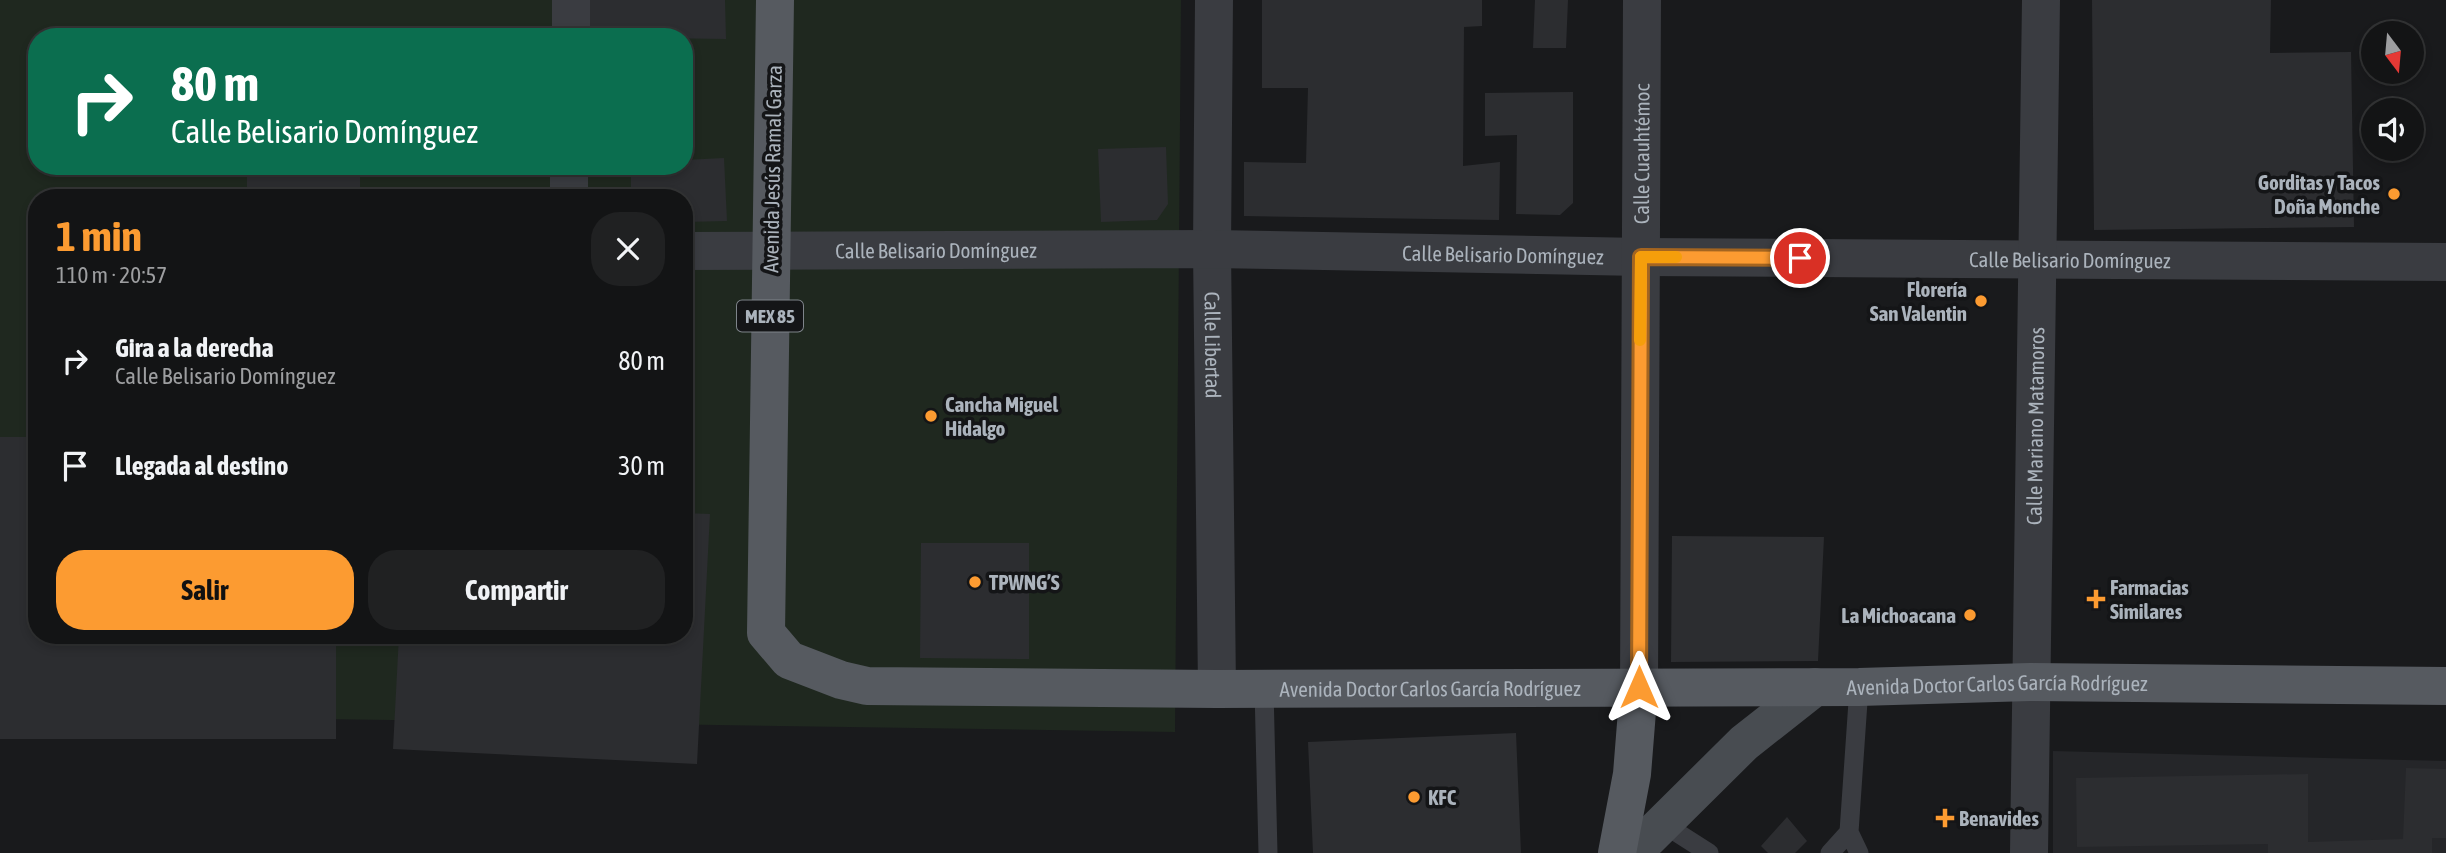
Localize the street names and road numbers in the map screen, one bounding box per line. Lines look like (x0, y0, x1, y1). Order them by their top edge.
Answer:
street label: Avenida Jesús Ramal Garza (758, 65, 786, 273)
street label: Calle Cuauhtémoc (1629, 83, 1654, 224)
street label: Calle Belisario Domínguez (835, 238, 1037, 262)
street label: Calle Belisario Domínguez (1402, 241, 1604, 268)
street label: Calle Belisario Domínguez (1969, 247, 2171, 272)
street label: Calle Libertad (1200, 291, 1226, 399)
road number: MEX 85 (737, 300, 803, 332)
street label: Calle Mariano Matamoros (2022, 327, 2048, 525)
street label: Avenida Doctor Carlos García Rodríguez (1846, 670, 2148, 699)
street label: Avenida Doctor Carlos García Rodríguez (1279, 676, 1581, 701)

